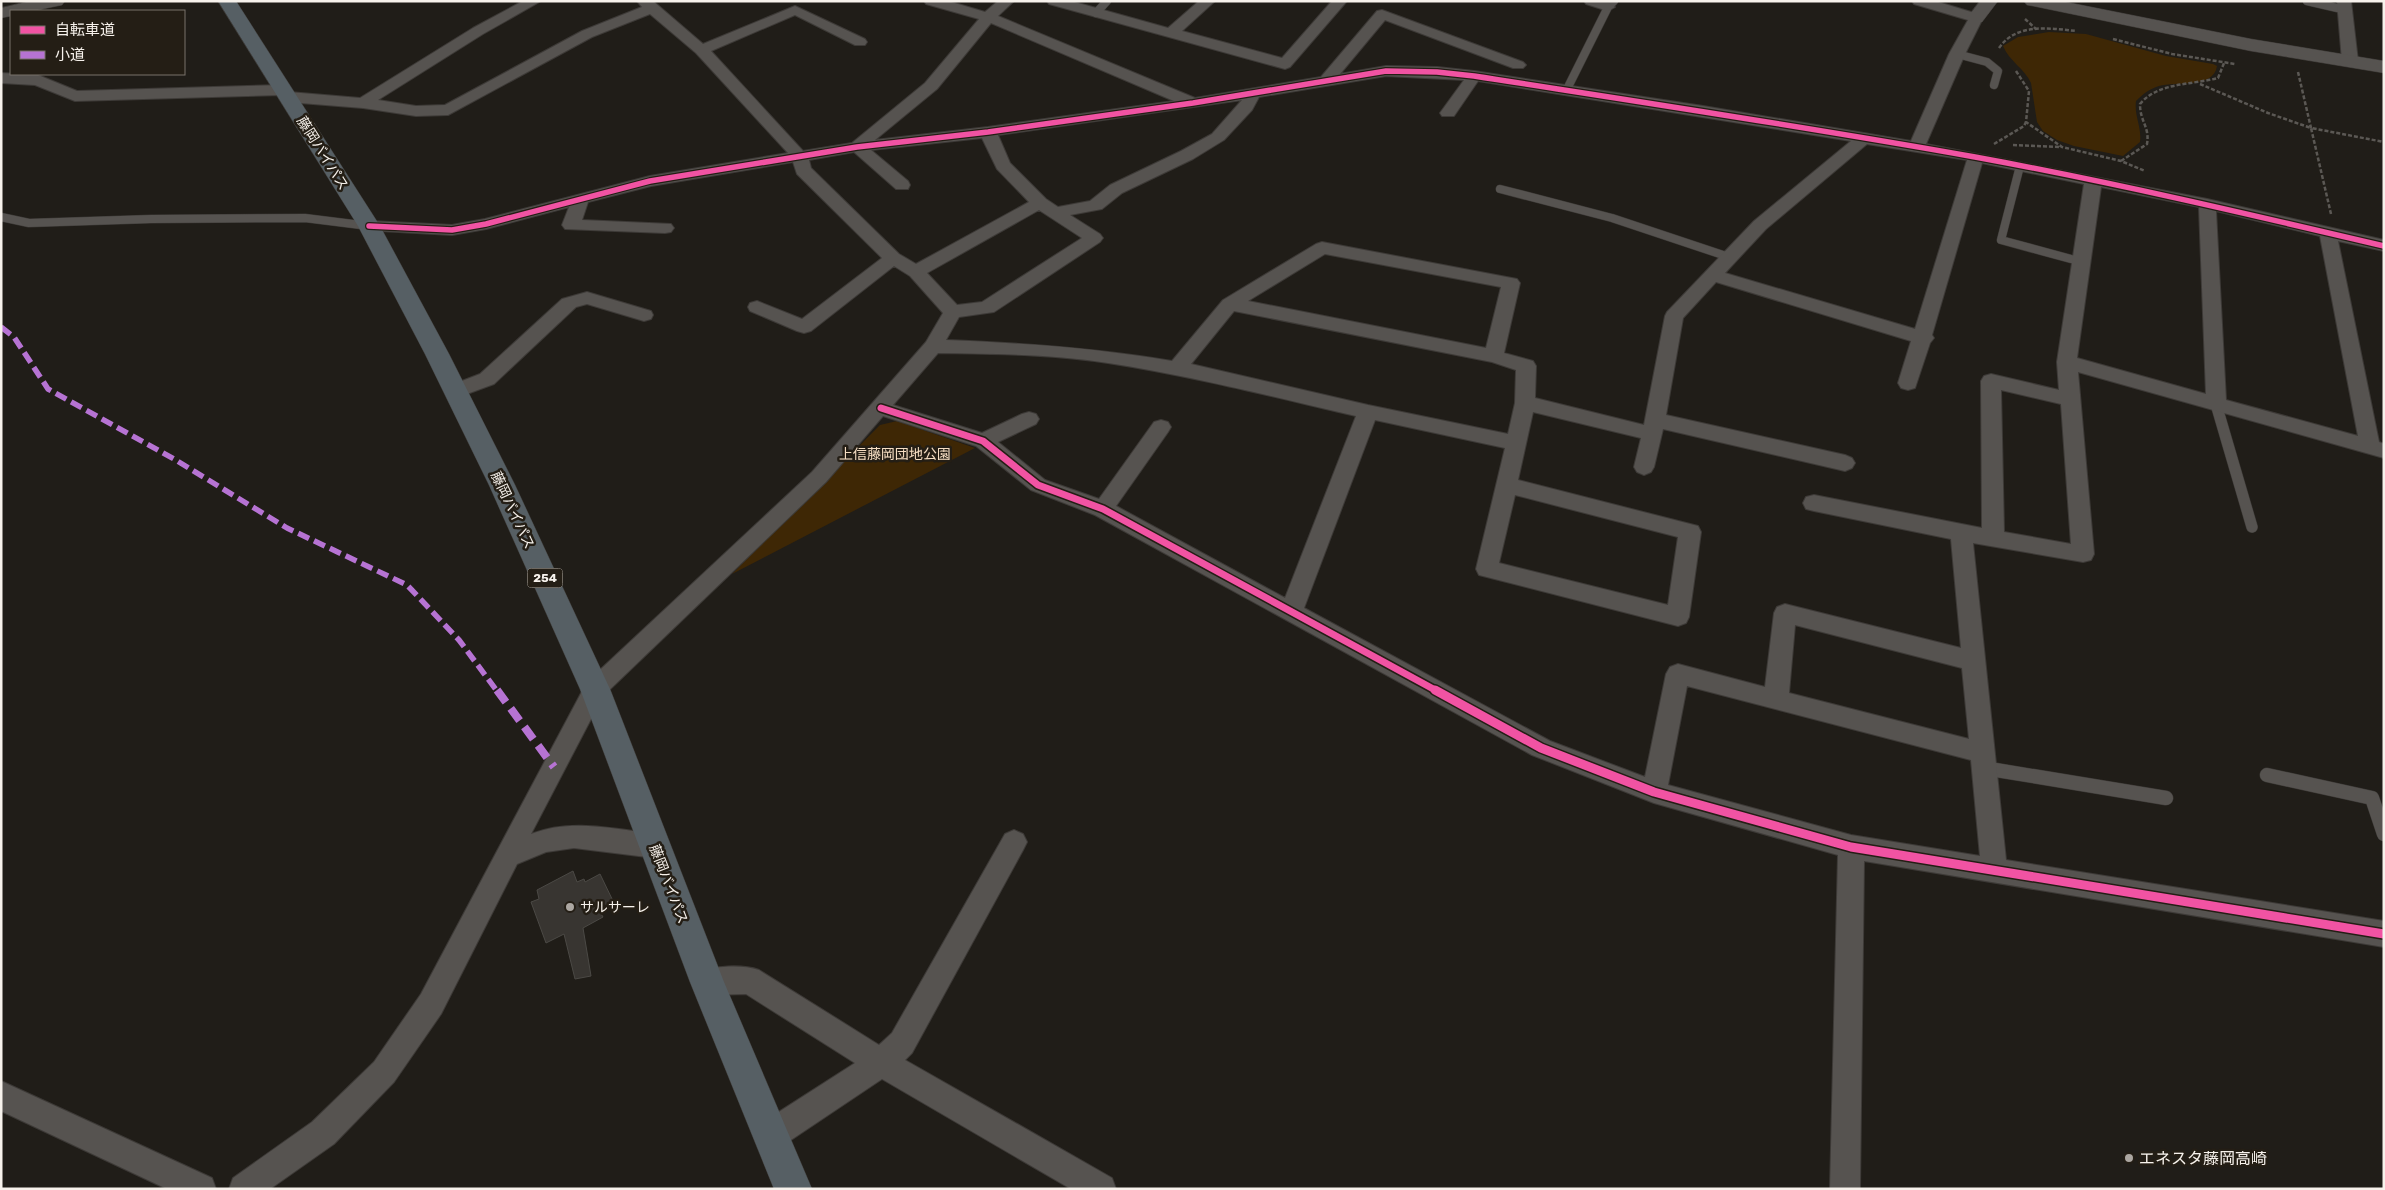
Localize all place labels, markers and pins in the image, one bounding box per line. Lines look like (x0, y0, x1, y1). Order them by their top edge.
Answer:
place label: サルサーレ (580, 899, 650, 916)
marker: サルサーレ (564, 901, 576, 913)
place label: エネスタ藤岡高崎 (2139, 1149, 2267, 1168)
marker: エネスタ藤岡高崎 (2123, 1152, 2135, 1164)

